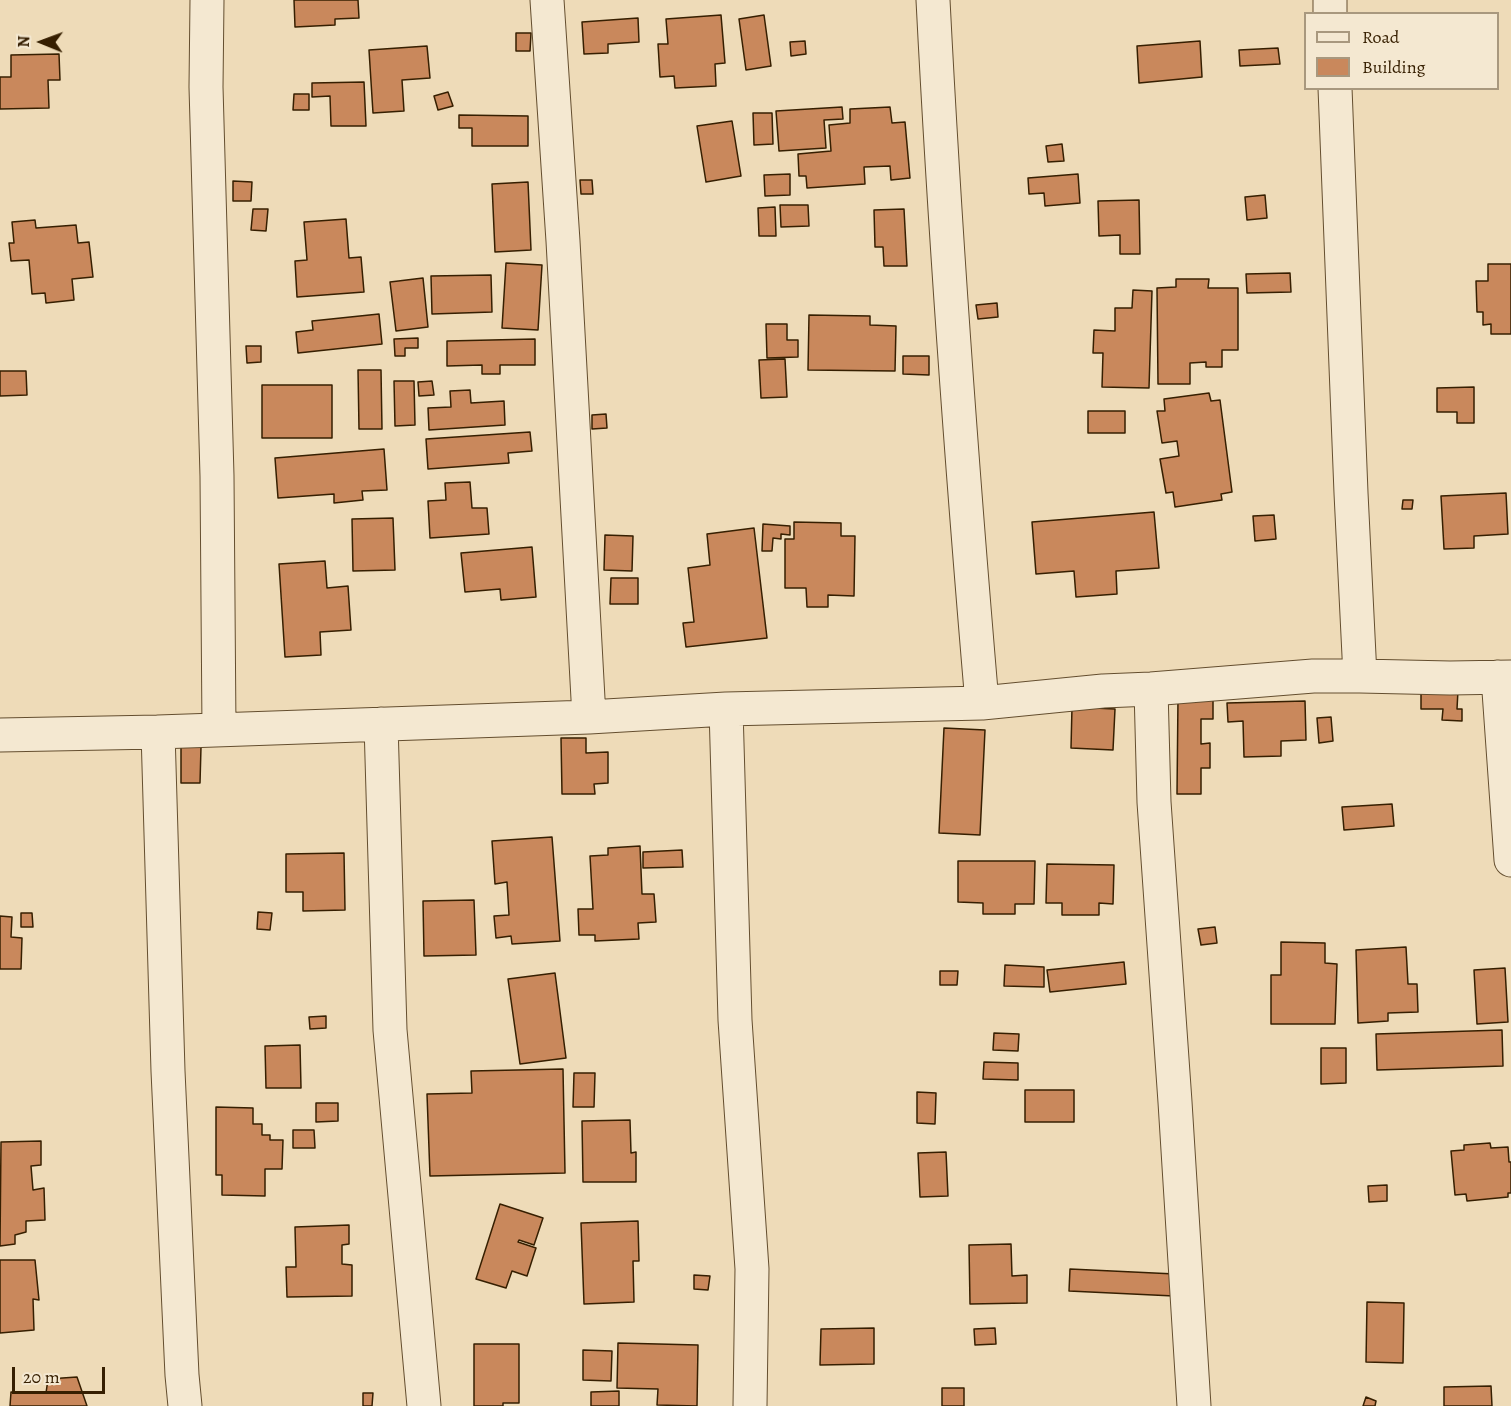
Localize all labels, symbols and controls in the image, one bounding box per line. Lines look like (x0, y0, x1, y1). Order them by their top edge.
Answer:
north arrow (12, 12, 72, 72)
legend (1304, 12, 1499, 90)
text: Road (1362, 25, 1399, 49)
text: N (13, 36, 35, 48)
text: Building (1362, 55, 1426, 79)
scale bar (15, 1355, 108, 1393)
text: 20 m (23, 1365, 60, 1389)

